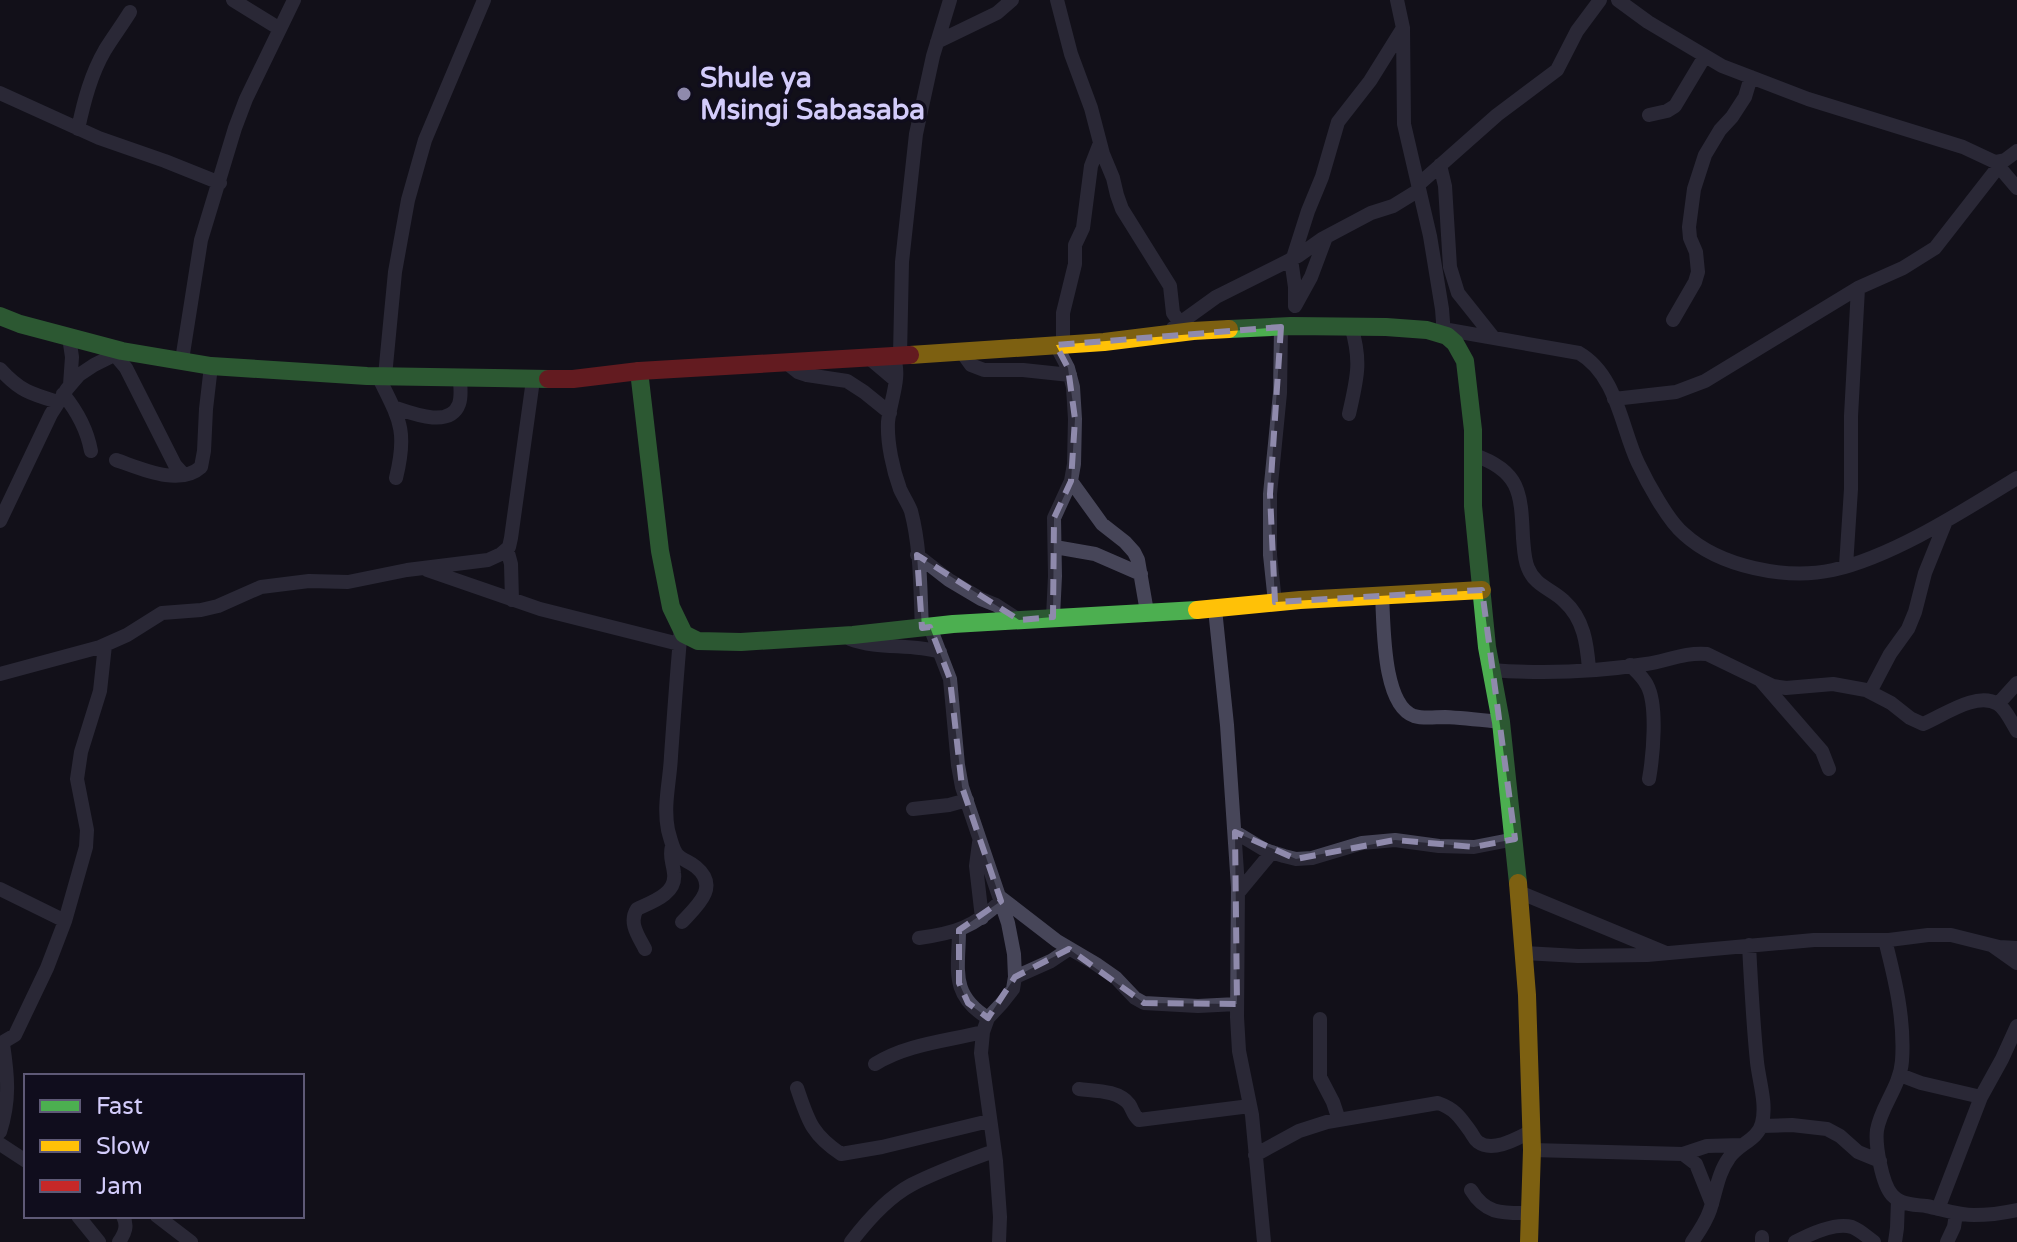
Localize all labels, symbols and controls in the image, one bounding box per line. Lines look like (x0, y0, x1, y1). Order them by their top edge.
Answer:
place label: Shule ya Msingi Sabasaba (700, 61, 925, 127)
marker: Shule ya Msingi Sabasaba (675, 85, 693, 103)
legend (24, 1074, 304, 1218)
text: Fast (96, 1092, 143, 1121)
text: Slow (96, 1132, 150, 1161)
text: Jam (96, 1172, 143, 1201)

